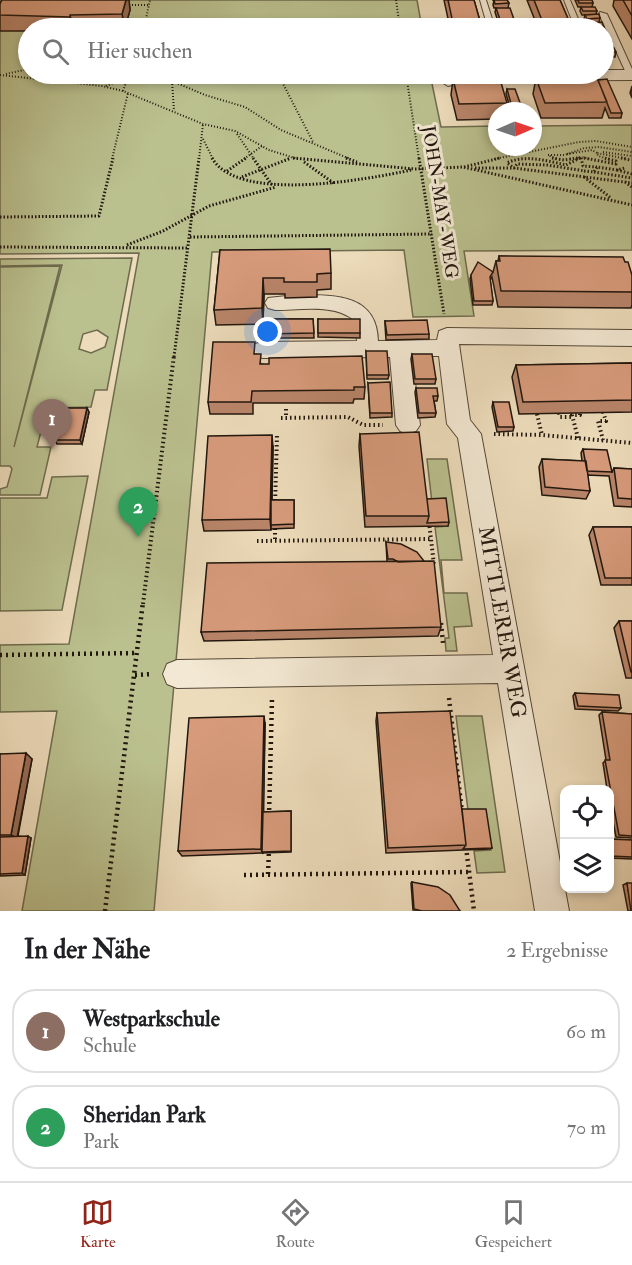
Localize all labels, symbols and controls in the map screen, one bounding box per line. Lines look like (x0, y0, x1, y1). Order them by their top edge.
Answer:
search box (18, 18, 614, 84)
icon: search (39, 35, 72, 68)
text: Hier suchen (87, 37, 193, 65)
north arrow (488, 102, 542, 156)
street label: JOHN-MAY-WEG (416, 123, 463, 280)
your location (253, 317, 282, 346)
pin: 1 (32, 400, 72, 449)
pin: 2 (118, 488, 158, 537)
street label: MITTLERER WEG (472, 524, 532, 720)
map controls (560, 785, 614, 893)
button: locate (560, 785, 614, 839)
button: layers (560, 839, 614, 893)
text: In der Nähe (24, 934, 150, 966)
text: 2 Ergebnisse (506, 938, 608, 963)
text: Westparkschule (83, 1005, 220, 1033)
text: 1 (42, 1019, 49, 1044)
text: 60 m (566, 1019, 606, 1044)
text: Schule (83, 1033, 136, 1058)
text: Sheridan Park (83, 1101, 206, 1129)
text: 2 (40, 1115, 51, 1140)
text: 70 m (567, 1115, 606, 1140)
text: Park (83, 1129, 119, 1154)
tab: Karte (80, 1196, 116, 1252)
tab: Route (276, 1196, 315, 1252)
tab: Gespeichert (475, 1196, 552, 1252)

